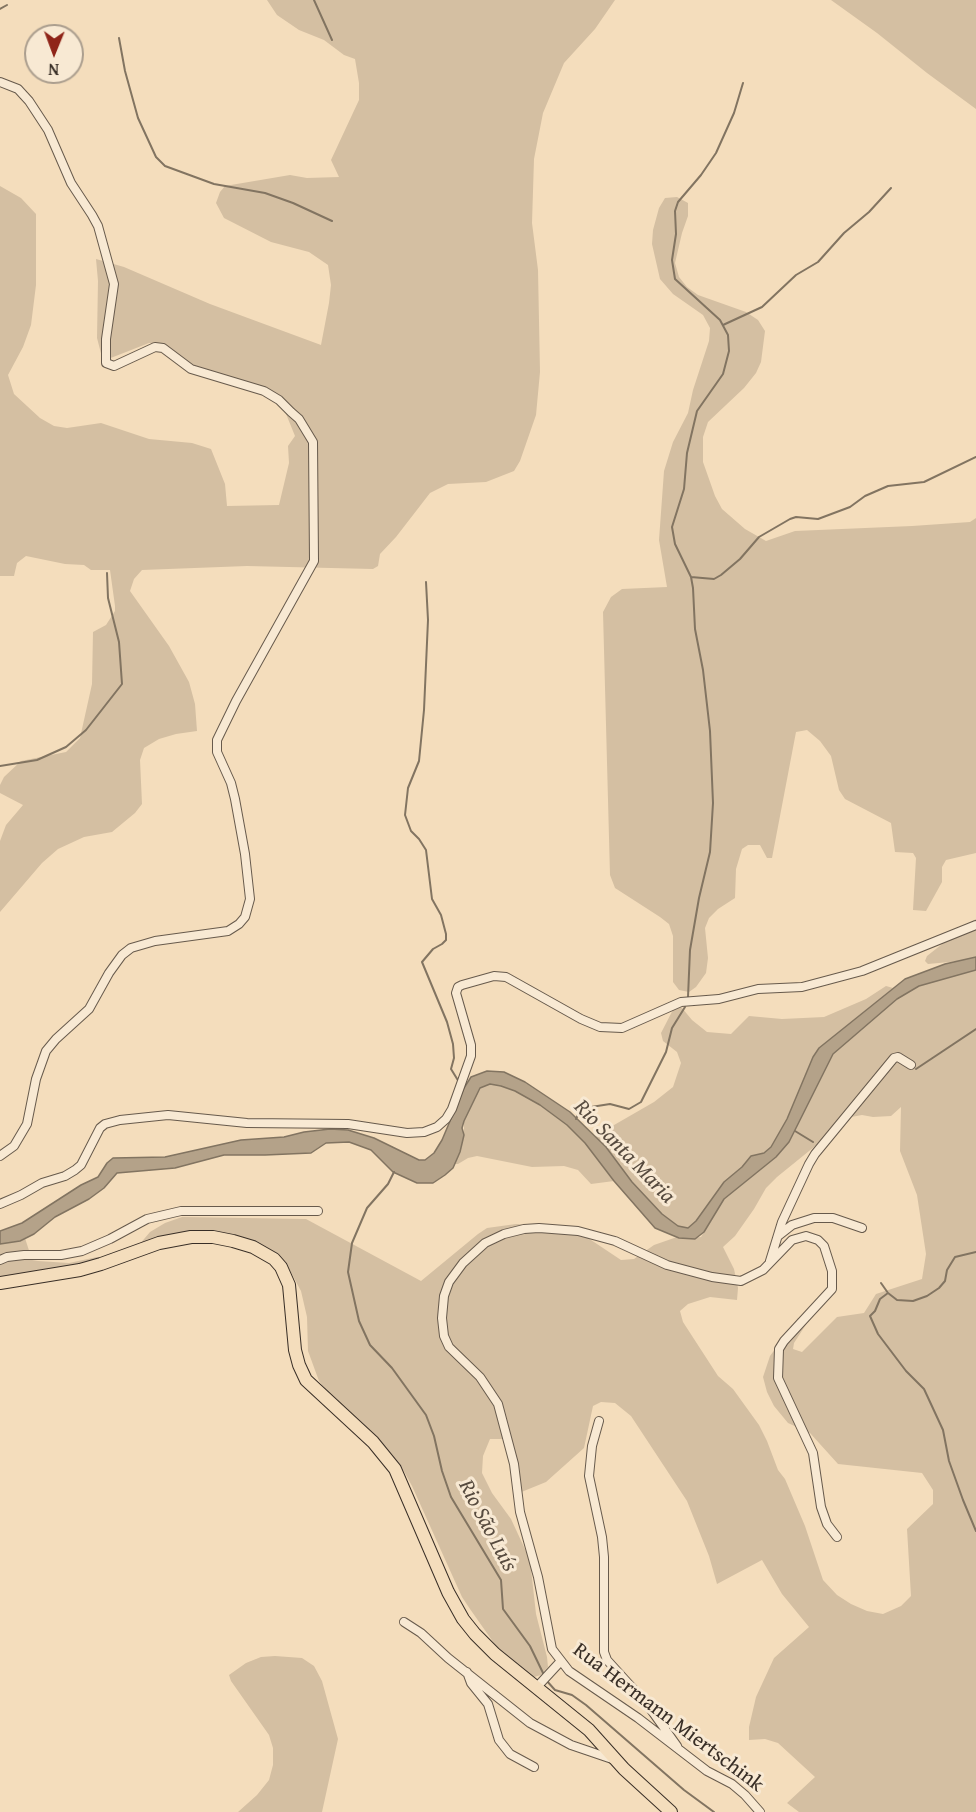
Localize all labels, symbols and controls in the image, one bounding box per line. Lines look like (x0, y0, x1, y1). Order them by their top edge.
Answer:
north arrow (24, 24, 84, 84)
text: N (48, 58, 59, 82)
water label: Rio Santa Maria (568, 1094, 680, 1210)
water label: Rio São Luís (452, 1476, 522, 1576)
street label: Rua Hermann Miertschink (568, 1638, 768, 1798)

